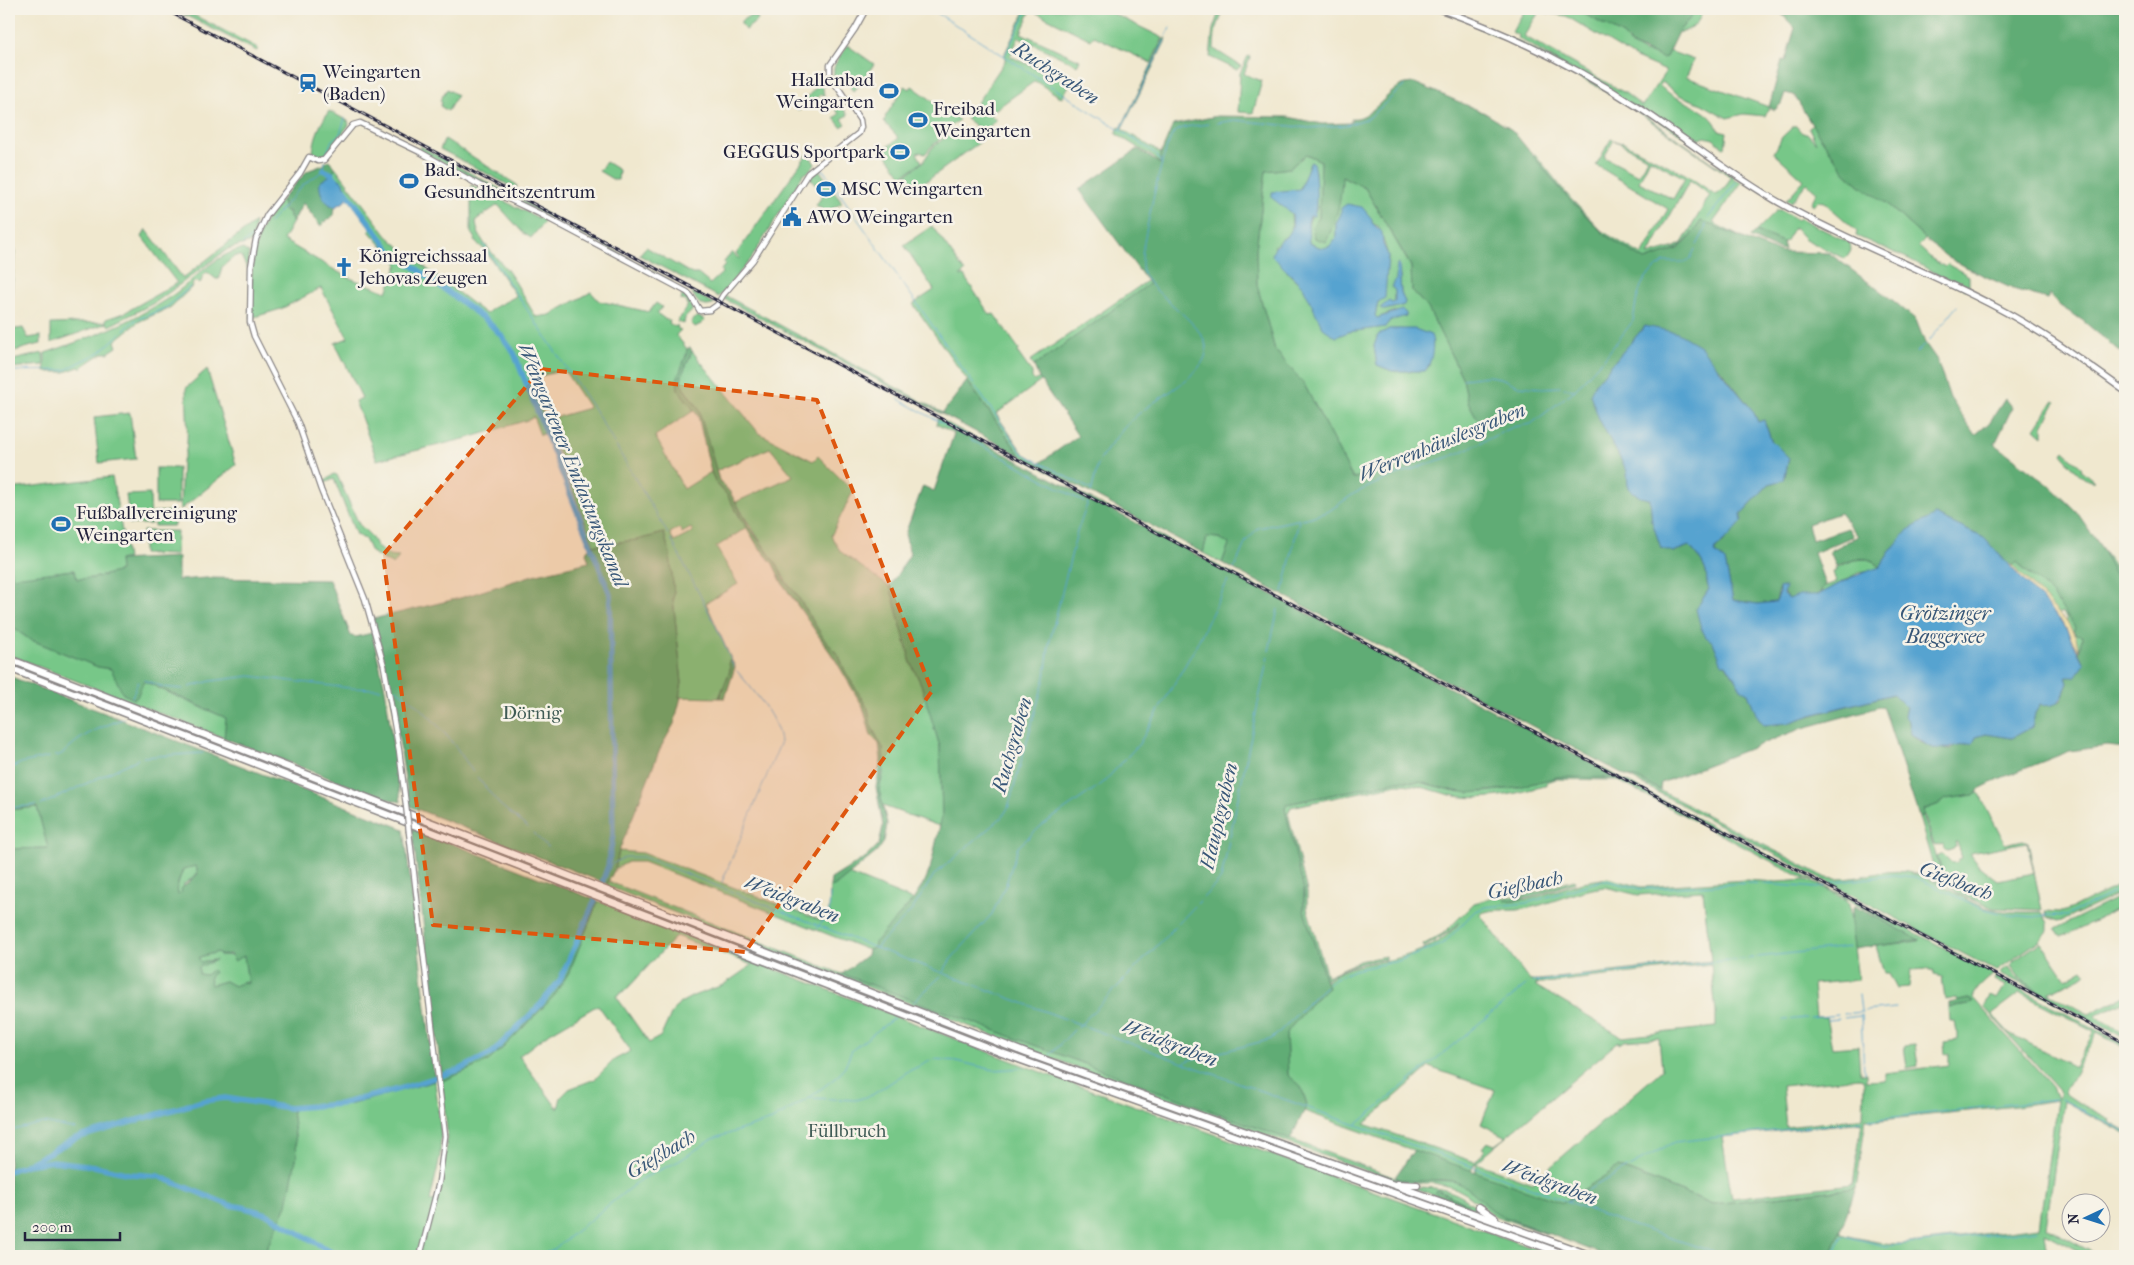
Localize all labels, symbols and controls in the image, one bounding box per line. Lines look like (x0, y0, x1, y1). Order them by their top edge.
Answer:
water label: Ruchgraben (1007, 35, 1104, 109)
place label: Weingarten (Baden) (322, 61, 421, 105)
place label: Hallenbad Weingarten (775, 69, 875, 113)
station icon: Weingarten (Baden) (297, 72, 319, 94)
sports icon: Hallenbad Weingarten (878, 80, 900, 102)
place label: Freibad Weingarten (932, 98, 1031, 142)
sports icon: Freibad Weingarten (907, 109, 929, 131)
place label: GEGGUS Sportpark (723, 141, 885, 163)
sports icon: GEGGUS Sportpark (889, 141, 911, 163)
place label: Bad. Gesundheitszentrum (424, 159, 596, 203)
sports icon: Bad. Gesundheitszentrum (398, 170, 420, 192)
sports icon: MSC Weingarten (815, 178, 837, 200)
place label: MSC Weingarten (841, 178, 983, 200)
public building icon: AWO Weingarten (781, 206, 803, 228)
place label: AWO Weingarten (806, 206, 953, 228)
place label: Königreichssaal Jehovas Zeugen (357, 245, 488, 289)
church icon: Königreichssaal Jehovas Zeugen (333, 256, 355, 278)
water label: Weingartener Entlastungskanal (513, 340, 633, 592)
water label: Werrenhäuslesgraben (1355, 398, 1529, 486)
place label: Fußballvereinigung Weingarten (75, 502, 238, 546)
sports icon: Fußballvereinigung Weingarten (50, 513, 72, 535)
water label: Grötzinger Baggersee (1900, 602, 1992, 648)
water label: Ruchgraben (987, 695, 1037, 797)
park label: Dörnig (503, 702, 562, 724)
water label: Hauptgraben (1195, 760, 1242, 872)
water label: Gießbach (1916, 857, 1996, 905)
water label: Gießbach (1485, 866, 1565, 904)
water label: Weidgraben (741, 870, 843, 928)
water label: Weidgraben (1119, 1014, 1221, 1072)
park label: Füllbruch (808, 1120, 887, 1142)
water label: Gießbach (622, 1124, 700, 1184)
water label: Weidgraben (1499, 1154, 1601, 1210)
north arrow (2062, 1192, 2112, 1242)
scale bar (25, 1210, 120, 1242)
text: N (2065, 1213, 2082, 1225)
text: 200 m (32, 1218, 72, 1236)

